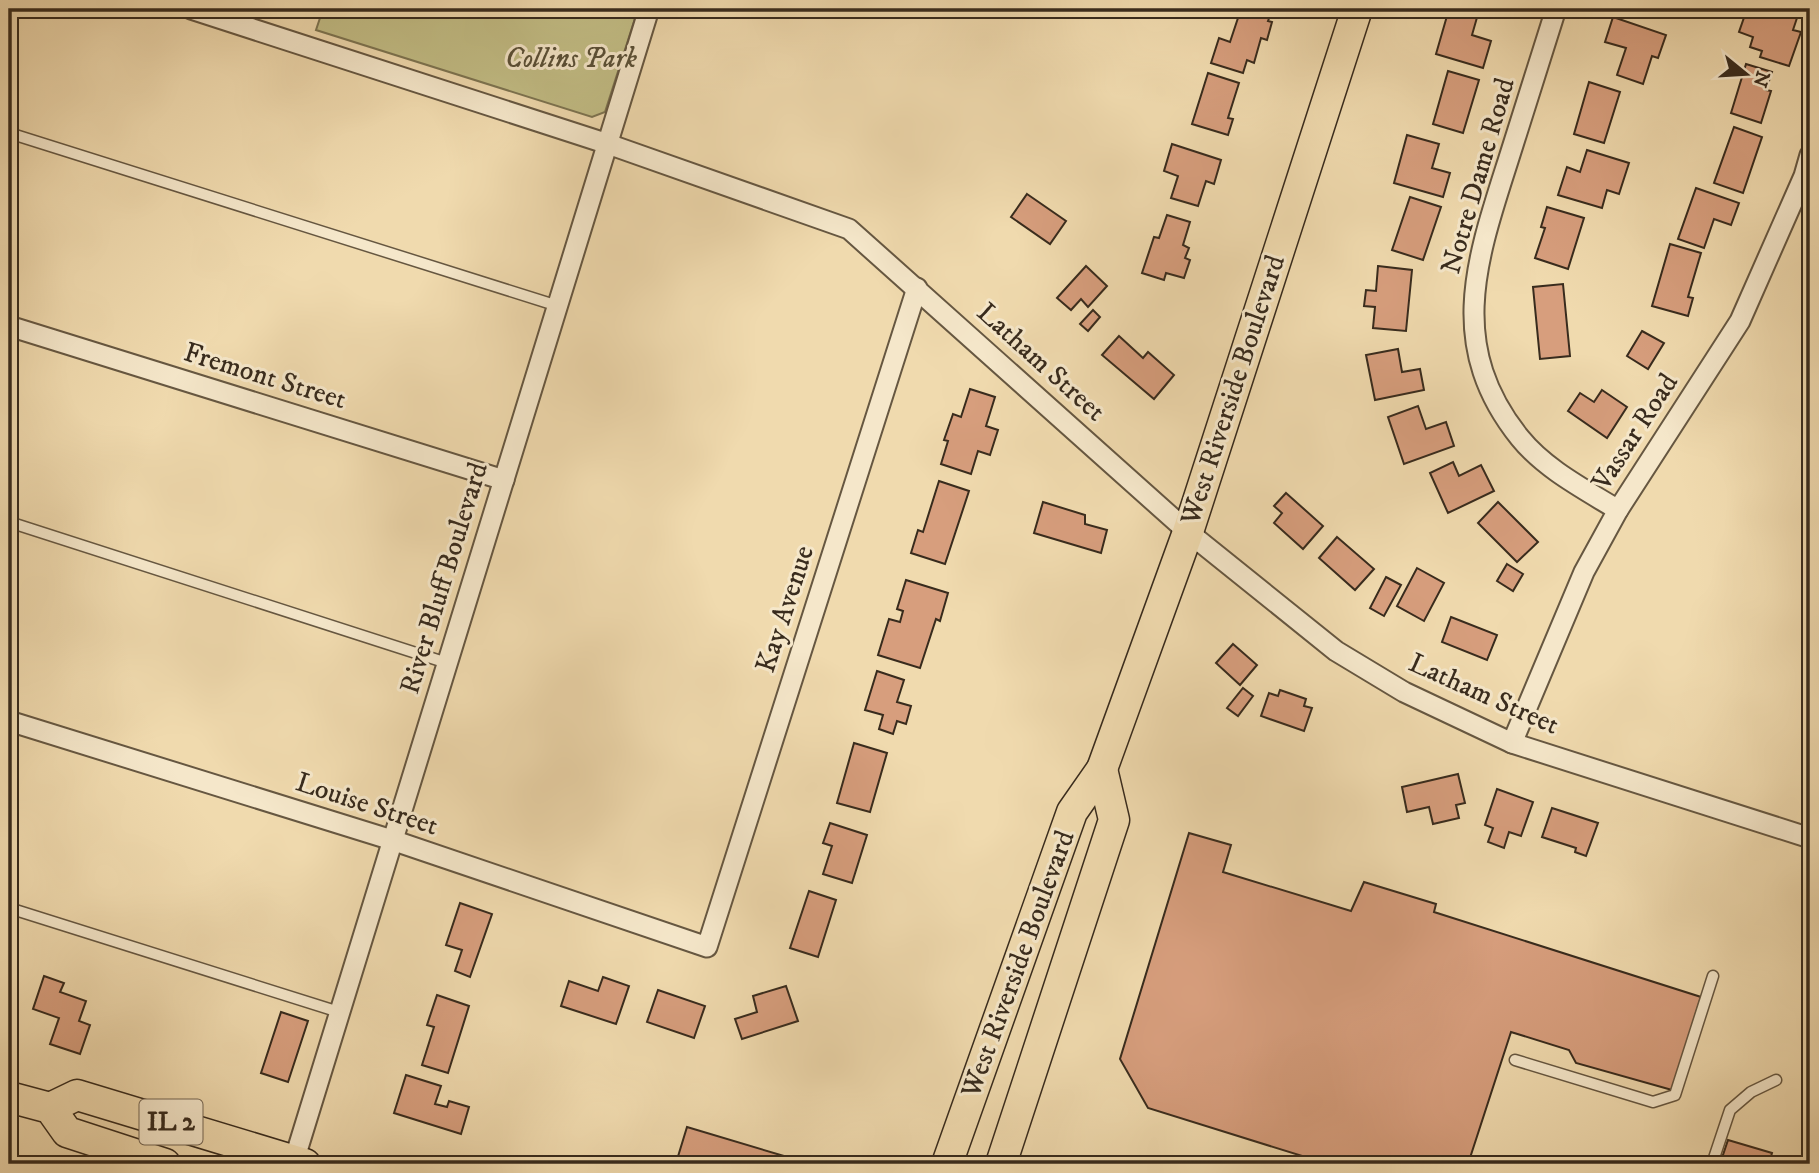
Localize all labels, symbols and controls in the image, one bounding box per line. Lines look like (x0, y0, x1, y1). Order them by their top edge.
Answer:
north arrow (1710, 38, 1780, 108)
park label: Collins Park (505, 41, 637, 76)
text: N (1747, 68, 1774, 90)
street label: Notre Dame Road (1433, 74, 1523, 278)
street label: West Riverside Boulevard (1173, 251, 1293, 530)
street label: Latham Street (970, 295, 1113, 429)
street label: Fremont Street (180, 335, 350, 417)
street label: Vassar Road (1584, 367, 1686, 498)
street label: River Bluff Boulevard (392, 458, 496, 698)
street label: Kay Avenue (748, 541, 822, 677)
street label: Latham Street (1403, 645, 1565, 743)
street label: Louise Street (291, 765, 443, 843)
street label: West Riverside Boulevard (953, 826, 1083, 1103)
road number: IL 2 (140, 1100, 202, 1144)

